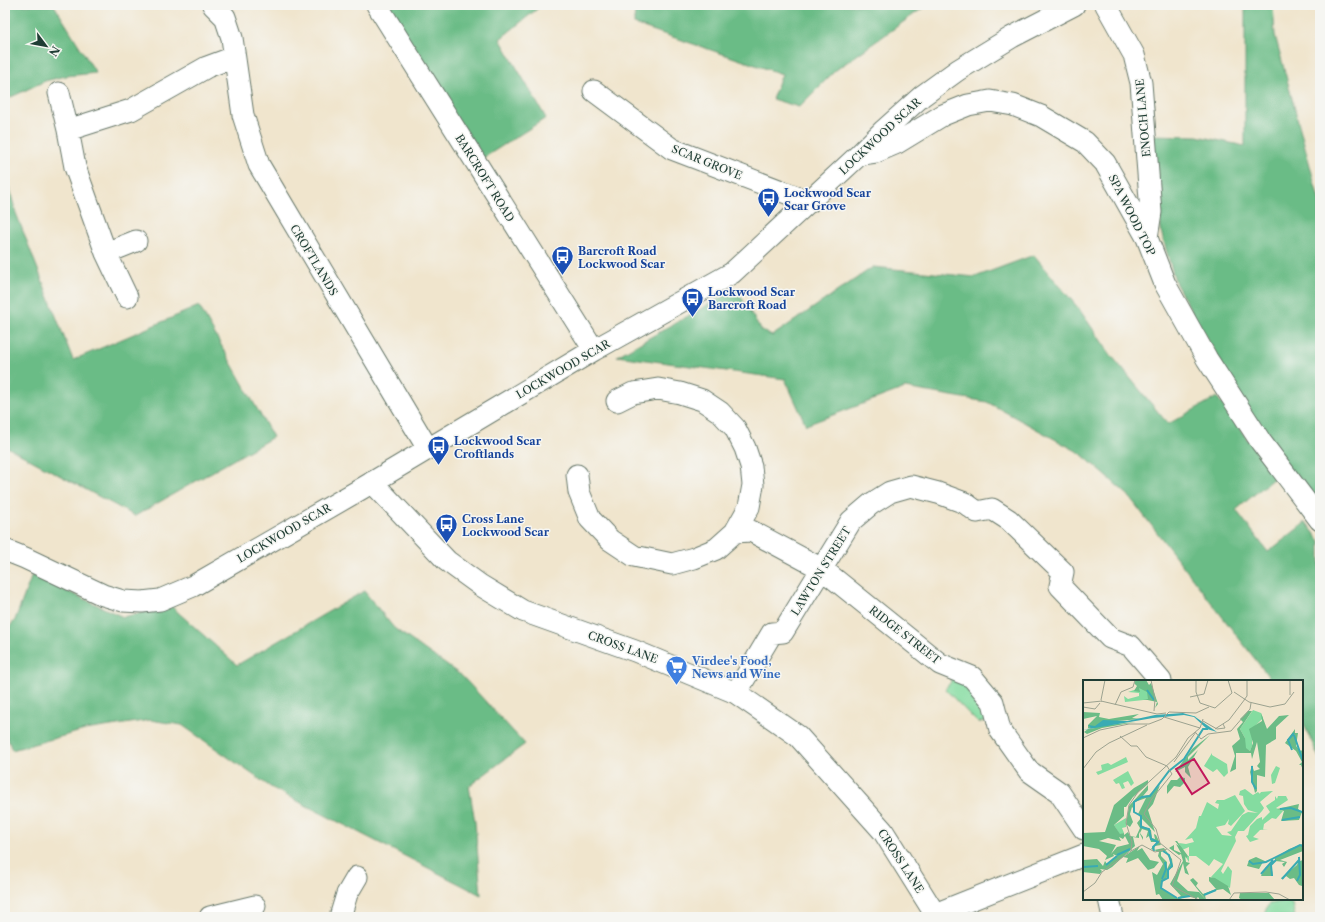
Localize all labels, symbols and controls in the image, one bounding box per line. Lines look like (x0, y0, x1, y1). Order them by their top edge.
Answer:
north arrow (26, 26, 66, 66)
text: N (46, 44, 63, 59)
street label: ENOCH LANE (1133, 78, 1153, 158)
street label: LOCKWOOD SCAR (836, 94, 924, 177)
street label: BARCROFT ROAD (452, 132, 518, 224)
street label: SCAR GROVE (670, 141, 745, 183)
street label: SPA WOOD TOP (1105, 172, 1159, 258)
bus stop icon: Lockwood Scar Scar Grove (756, 186, 782, 219)
place label: Lockwood Scar Scar Grove (784, 186, 872, 213)
street label: CROFTLANDS (287, 222, 341, 298)
bus stop icon: Barcroft Road Lockwood Scar (549, 244, 575, 277)
place label: Barcroft Road Lockwood Scar (578, 244, 666, 271)
bus stop icon: Lockwood Scar Barcroft Road (679, 285, 705, 318)
place label: Lockwood Scar Barcroft Road (708, 285, 796, 312)
street label: LOCKWOOD SCAR (513, 336, 613, 402)
bus stop icon: Lockwood Scar Croftlands (426, 434, 452, 467)
place label: Lockwood Scar Croftlands (454, 434, 542, 461)
street label: LOCKWOOD SCAR (234, 500, 334, 566)
bus stop icon: Cross Lane Lockwood Scar (433, 512, 459, 545)
place label: Cross Lane Lockwood Scar (462, 512, 550, 539)
street label: LAWTON STREET (788, 523, 854, 618)
street label: RIDGE STREET (867, 603, 944, 668)
street label: CROSS LANE (586, 628, 660, 666)
supermarket icon: Virdee's Food, News and Wine (663, 654, 689, 687)
place label: Virdee's Food, News and Wine (691, 654, 781, 681)
inset map (1083, 680, 1303, 900)
street label: CROSS LANE (875, 826, 927, 896)

